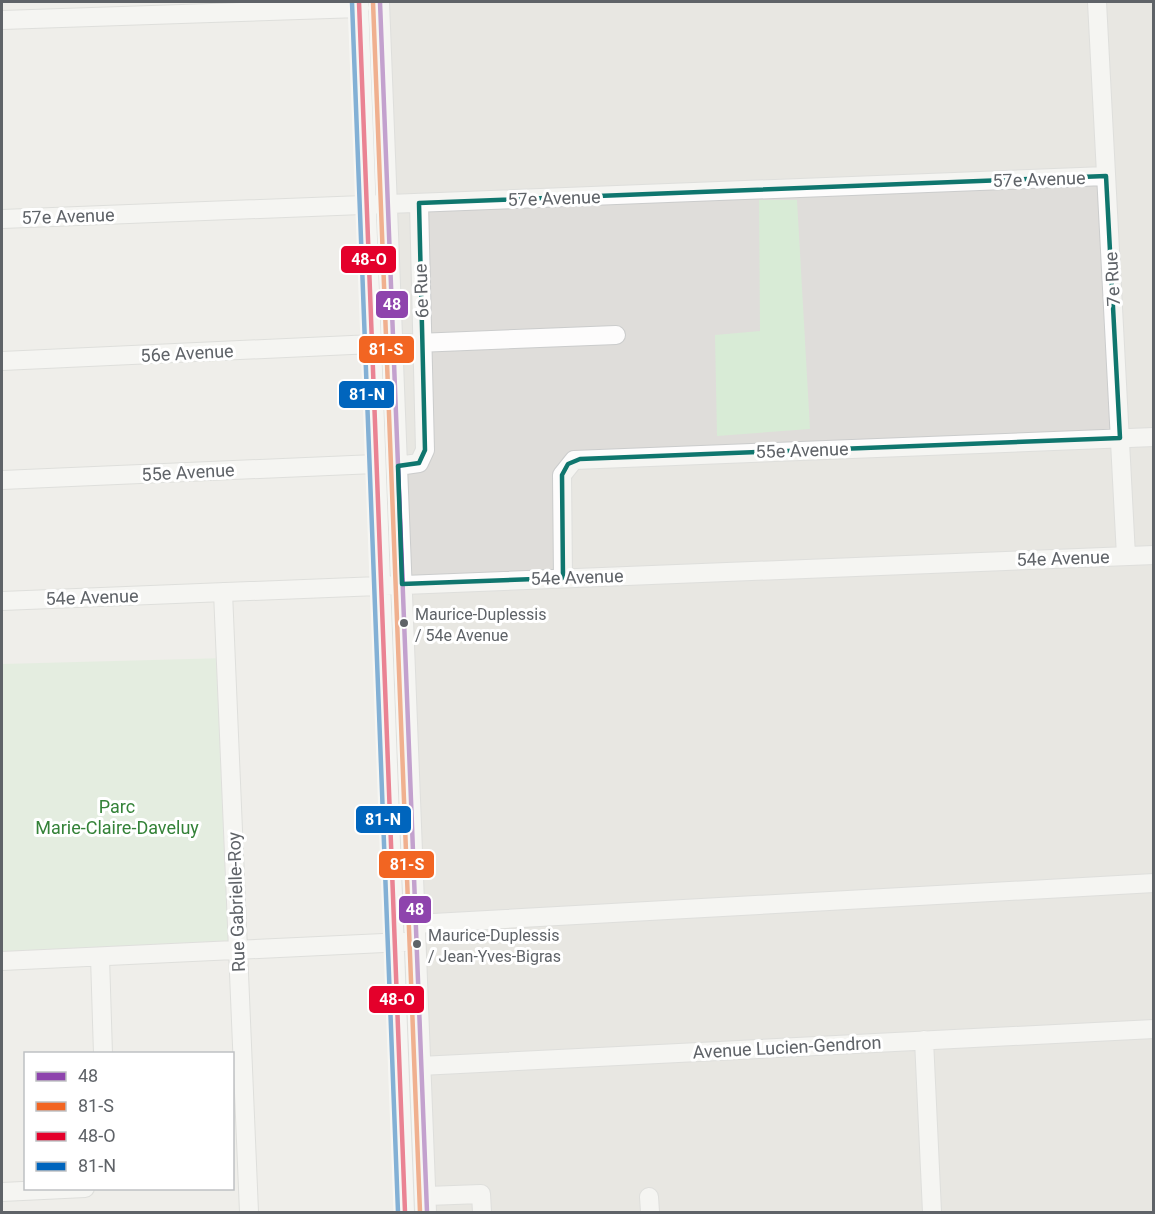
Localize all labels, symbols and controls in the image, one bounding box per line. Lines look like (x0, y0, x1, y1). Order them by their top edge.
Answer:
street label: 57e Avenue (992, 167, 1086, 191)
street label: 57e Avenue (507, 186, 601, 210)
street label: 57e Avenue (21, 204, 115, 228)
line badge: 48-O (340, 245, 397, 274)
text: 48-O (351, 250, 387, 269)
street label: 7e Rue (1100, 251, 1124, 307)
street label: 6e Rue (410, 263, 432, 319)
line badge: 48 (375, 290, 409, 319)
text: 48 (383, 295, 401, 314)
line badge: 81-S (358, 335, 415, 364)
street label: 56e Avenue (140, 340, 234, 366)
text: 81-S (369, 340, 403, 359)
line badge: 81-N (338, 380, 395, 409)
text: 81-N (349, 385, 385, 404)
street label: 55e Avenue (755, 438, 849, 462)
street label: 55e Avenue (141, 459, 235, 485)
street label: 54e Avenue (1016, 546, 1110, 570)
street label: 54e Avenue (530, 565, 624, 589)
street label: 54e Avenue (45, 585, 139, 609)
place label: Maurice-Duplessis / 54e Avenue (415, 605, 546, 645)
marker: Maurice-Duplessis / 54e Avenue (398, 617, 410, 629)
park label: Parc Marie-Claire-Daveluy (35, 796, 199, 838)
line badge: 81-N (355, 805, 412, 834)
text: 81-N (365, 810, 401, 829)
street label: Rue Gabrielle-Roy (223, 831, 249, 972)
line badge: 81-S (378, 850, 435, 879)
text: 81-S (390, 855, 424, 874)
line badge: 48 (398, 895, 432, 924)
text: 48 (406, 900, 424, 919)
place label: Maurice-Duplessis / Jean-Yves-Bigras (428, 926, 561, 966)
marker: Maurice-Duplessis / Jean-Yves-Bigras (411, 938, 423, 950)
line badge: 48-O (368, 985, 425, 1014)
text: 48-O (379, 990, 415, 1009)
street label: Avenue Lucien-Gendron (692, 1032, 882, 1062)
legend (24, 1052, 234, 1190)
text: 48 (78, 1065, 98, 1086)
text: 81-S (78, 1095, 114, 1116)
text: 48-O (78, 1125, 116, 1146)
text: 81-N (78, 1155, 116, 1176)

